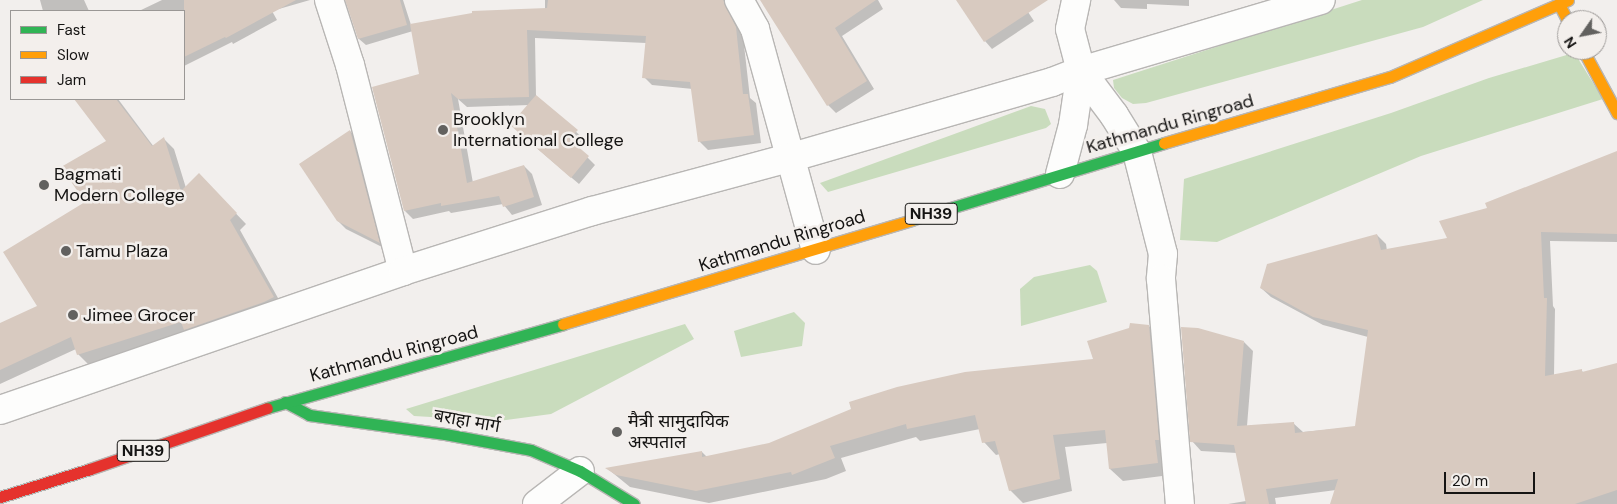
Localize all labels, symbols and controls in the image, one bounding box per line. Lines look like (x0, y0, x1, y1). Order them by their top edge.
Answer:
legend (10, 10, 185, 100)
north arrow (1557, 10, 1607, 60)
text: Fast (57, 20, 86, 40)
text: N (1560, 33, 1581, 52)
text: Slow (57, 45, 89, 65)
text: Jam (57, 70, 86, 90)
street label: Kathmandu Ringroad (1084, 90, 1256, 158)
place label: Brooklyn International College (453, 109, 624, 152)
marker: Brooklyn International College (437, 124, 449, 136)
place label: Bagmati Modern College (54, 164, 185, 206)
marker: Bagmati Modern College (38, 179, 50, 191)
road number: NH39 (904, 200, 958, 228)
street label: Kathmandu Ringroad (696, 205, 868, 277)
place label: Tamu Plaza (76, 240, 168, 262)
marker: Tamu Plaza (60, 245, 72, 257)
place label: Jimee Grocer (83, 304, 195, 326)
marker: Jimee Grocer (67, 309, 79, 321)
street label: Kathmandu Ringroad (308, 321, 480, 387)
street label: बराहा मार्ग (432, 405, 502, 437)
place label: मैत्री सामुदायिक अस्पताल (628, 411, 729, 454)
marker: मैत्री सामुदायिक अस्पताल (610, 425, 624, 439)
road number: NH39 (116, 438, 170, 464)
scale bar (1447, 462, 1538, 494)
text: 20 m (1452, 471, 1488, 491)

